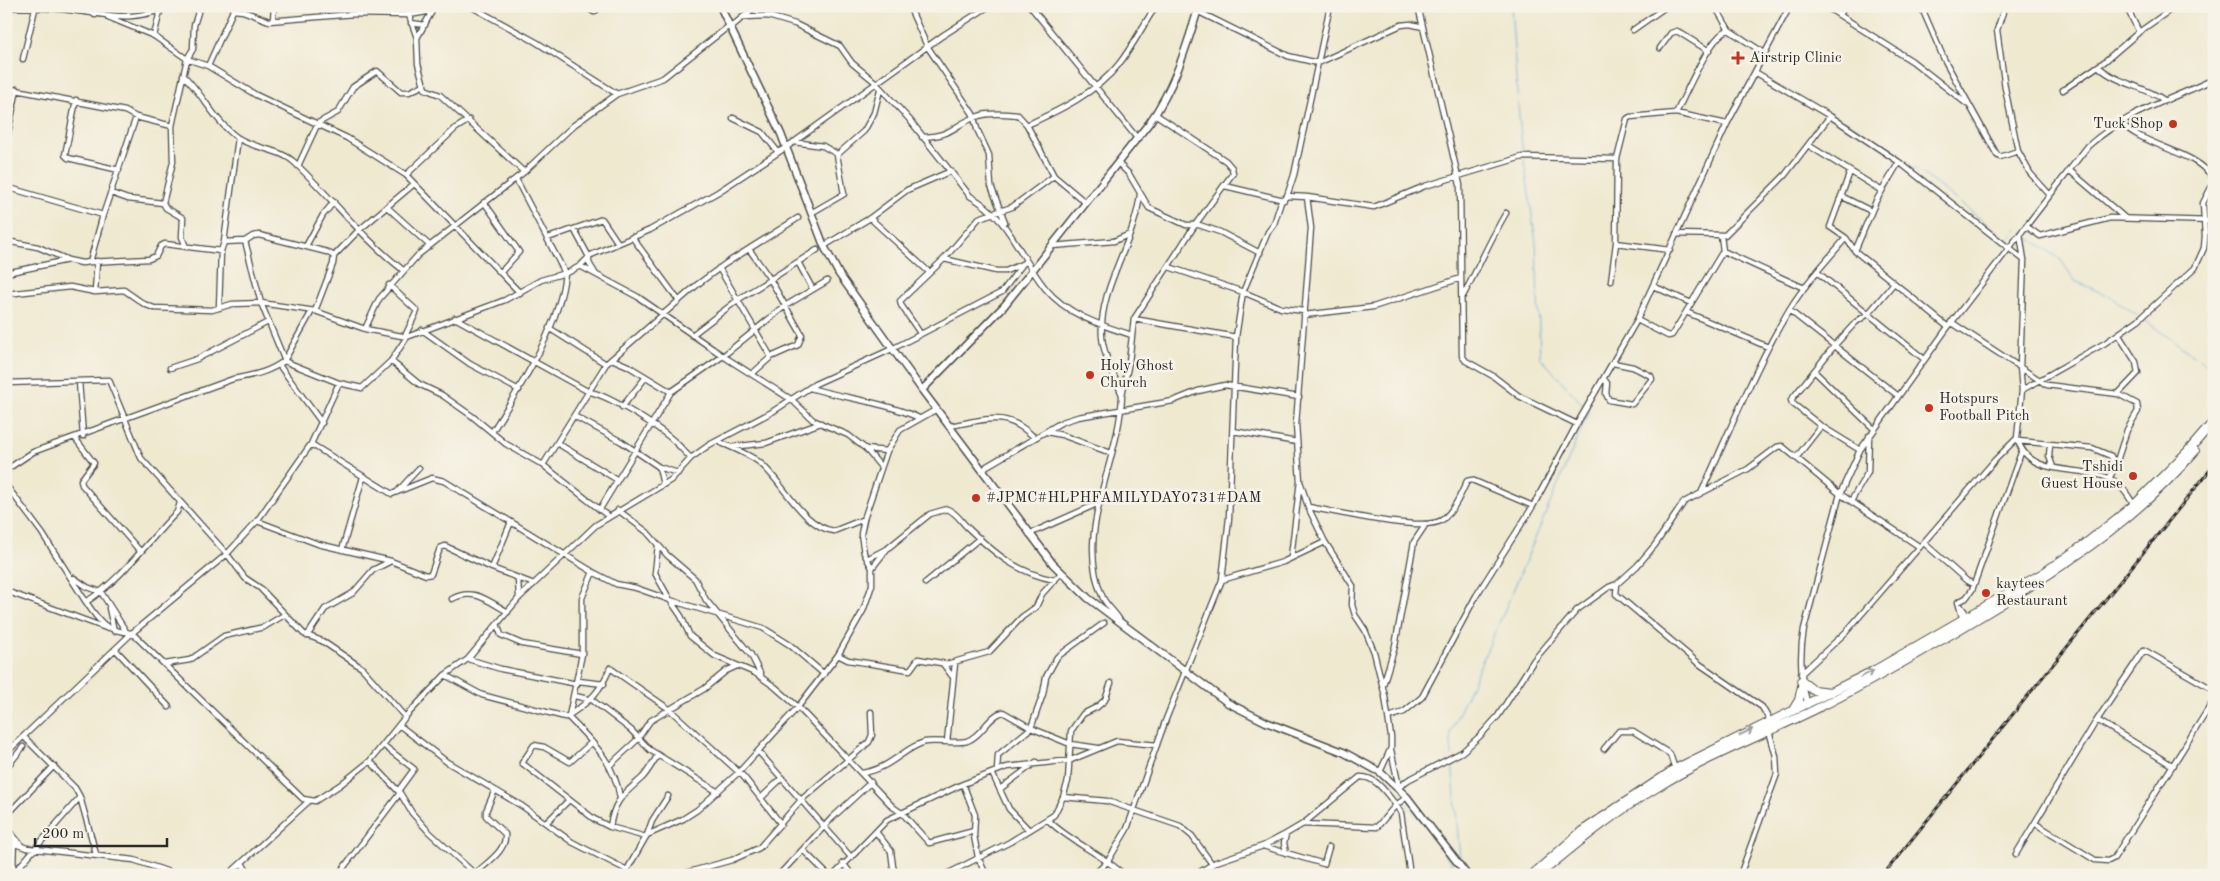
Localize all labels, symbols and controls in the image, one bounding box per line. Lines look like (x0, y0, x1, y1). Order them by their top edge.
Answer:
marker: Airstrip Clinic (1731, 51, 1745, 65)
place label: Airstrip Clinic (1749, 51, 1842, 66)
place label: Tuck Shop (2093, 117, 2163, 132)
marker: Tuck Shop (2167, 118, 2179, 130)
place label: Holy Ghost Church (1100, 359, 1174, 391)
marker: Holy Ghost Church (1084, 369, 1096, 381)
place label: Hotspurs Football Pitch (1939, 392, 2030, 424)
marker: Hotspurs Football Pitch (1923, 402, 1935, 414)
place label: Tshidi Guest House (2041, 460, 2123, 492)
marker: Tshidi Guest House (2127, 470, 2139, 482)
place label: #JPMC#HLPHFAMILYDAY0731#DAM (986, 491, 1261, 506)
marker: #JPMC#HLPHFAMILYDAY0731#DAM (970, 492, 982, 504)
place label: kaytees Restaurant (1996, 577, 2068, 609)
marker: kaytees Restaurant (1980, 587, 1992, 599)
one-way arrow (1859, 669, 1874, 679)
one-way arrow (1738, 727, 1753, 736)
scale bar (35, 816, 168, 848)
text: 200 m (42, 827, 84, 842)

